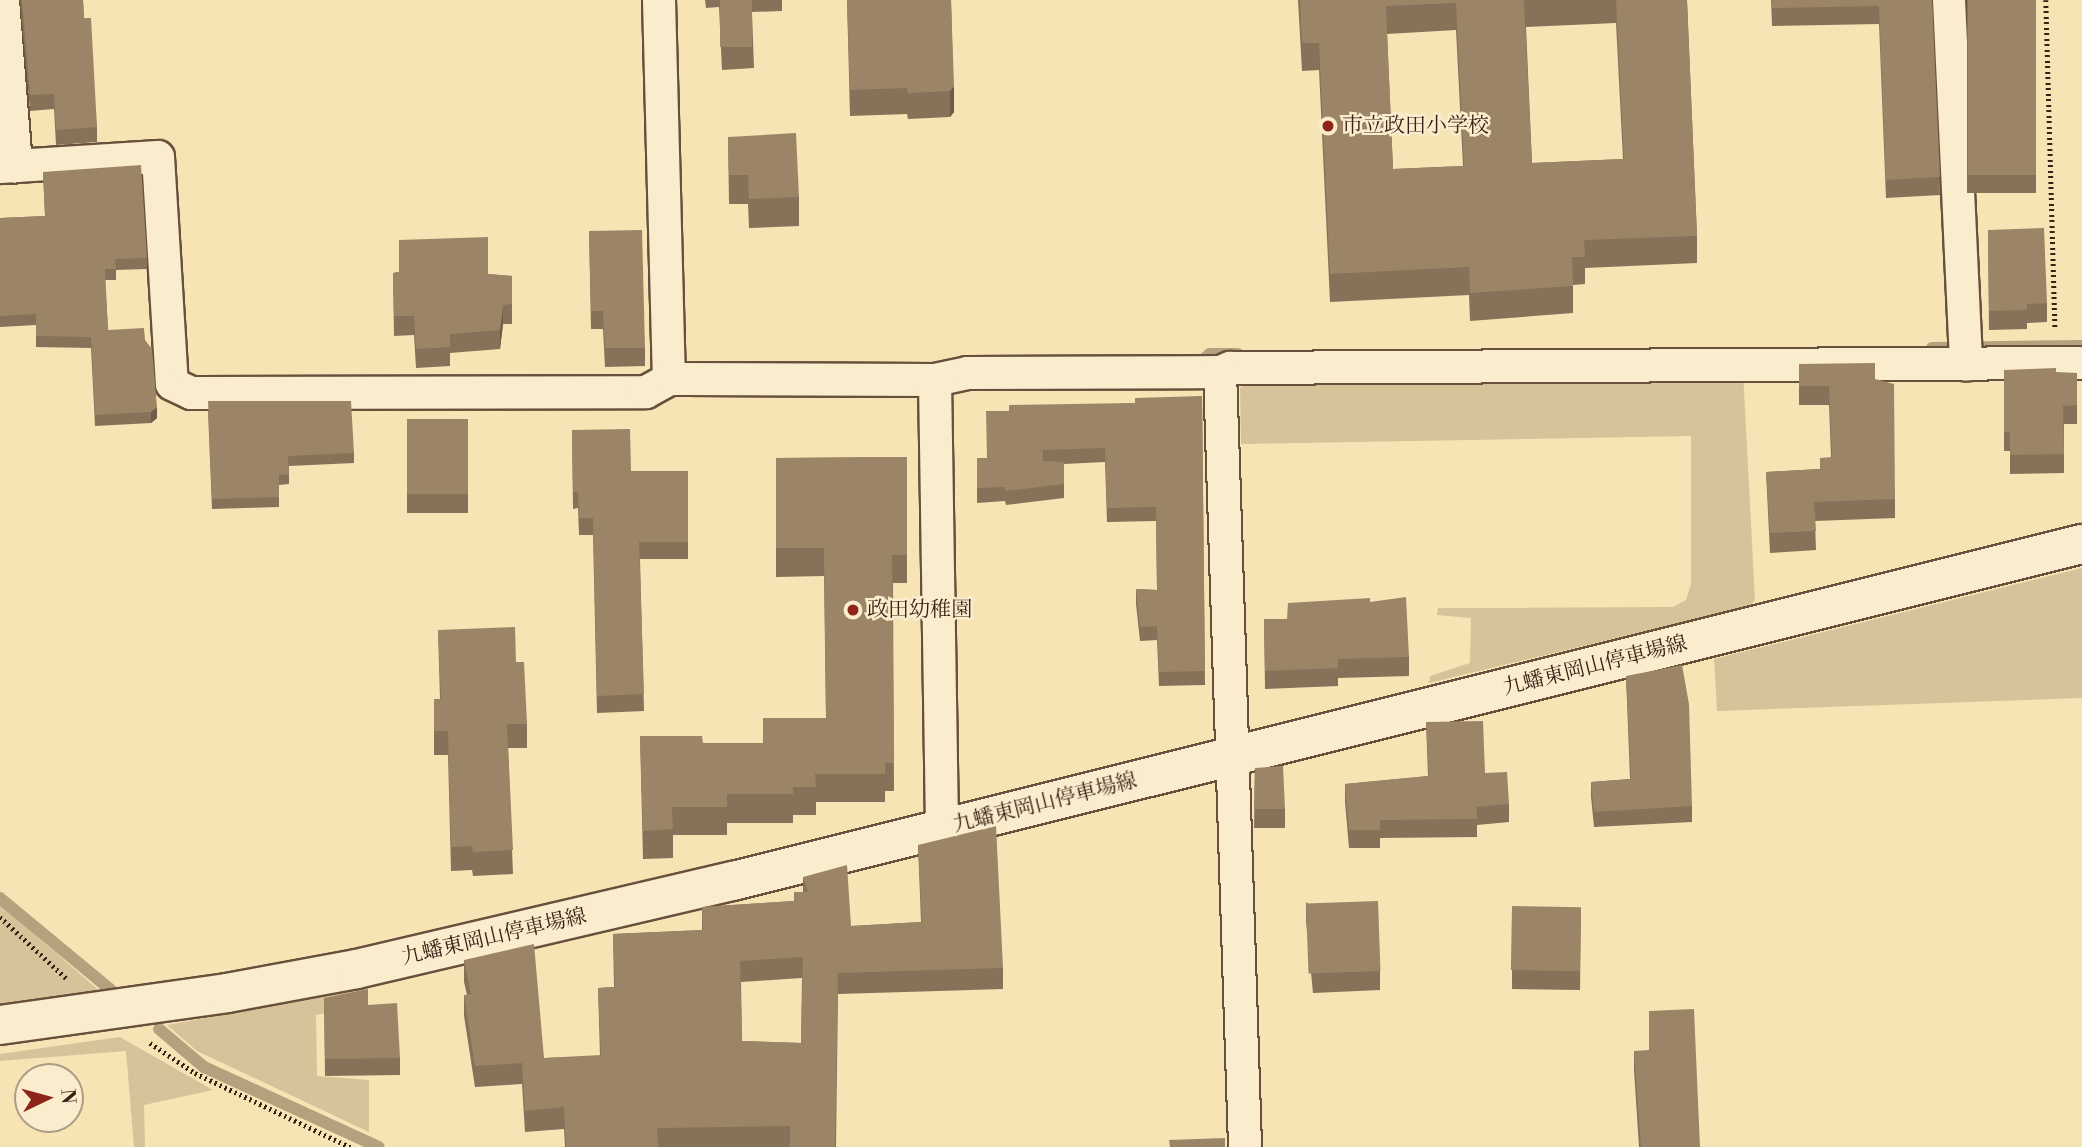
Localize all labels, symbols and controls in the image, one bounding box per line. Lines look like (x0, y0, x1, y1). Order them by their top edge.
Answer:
place label: 市立政田小学校 (1342, 113, 1489, 139)
marker: 市立政田小学校 (1320, 118, 1336, 134)
place label: 政田幼稚園 (867, 597, 972, 623)
marker: 政田幼稚園 (845, 602, 861, 618)
street label: 九蟠東岡山停車場線 (1500, 631, 1690, 701)
street label: 九蟠東岡山停車場線 (950, 768, 1140, 838)
street label: 九蟠東岡山停車場線 (399, 903, 589, 971)
north arrow (14, 1063, 84, 1133)
text: N (55, 1088, 81, 1105)

